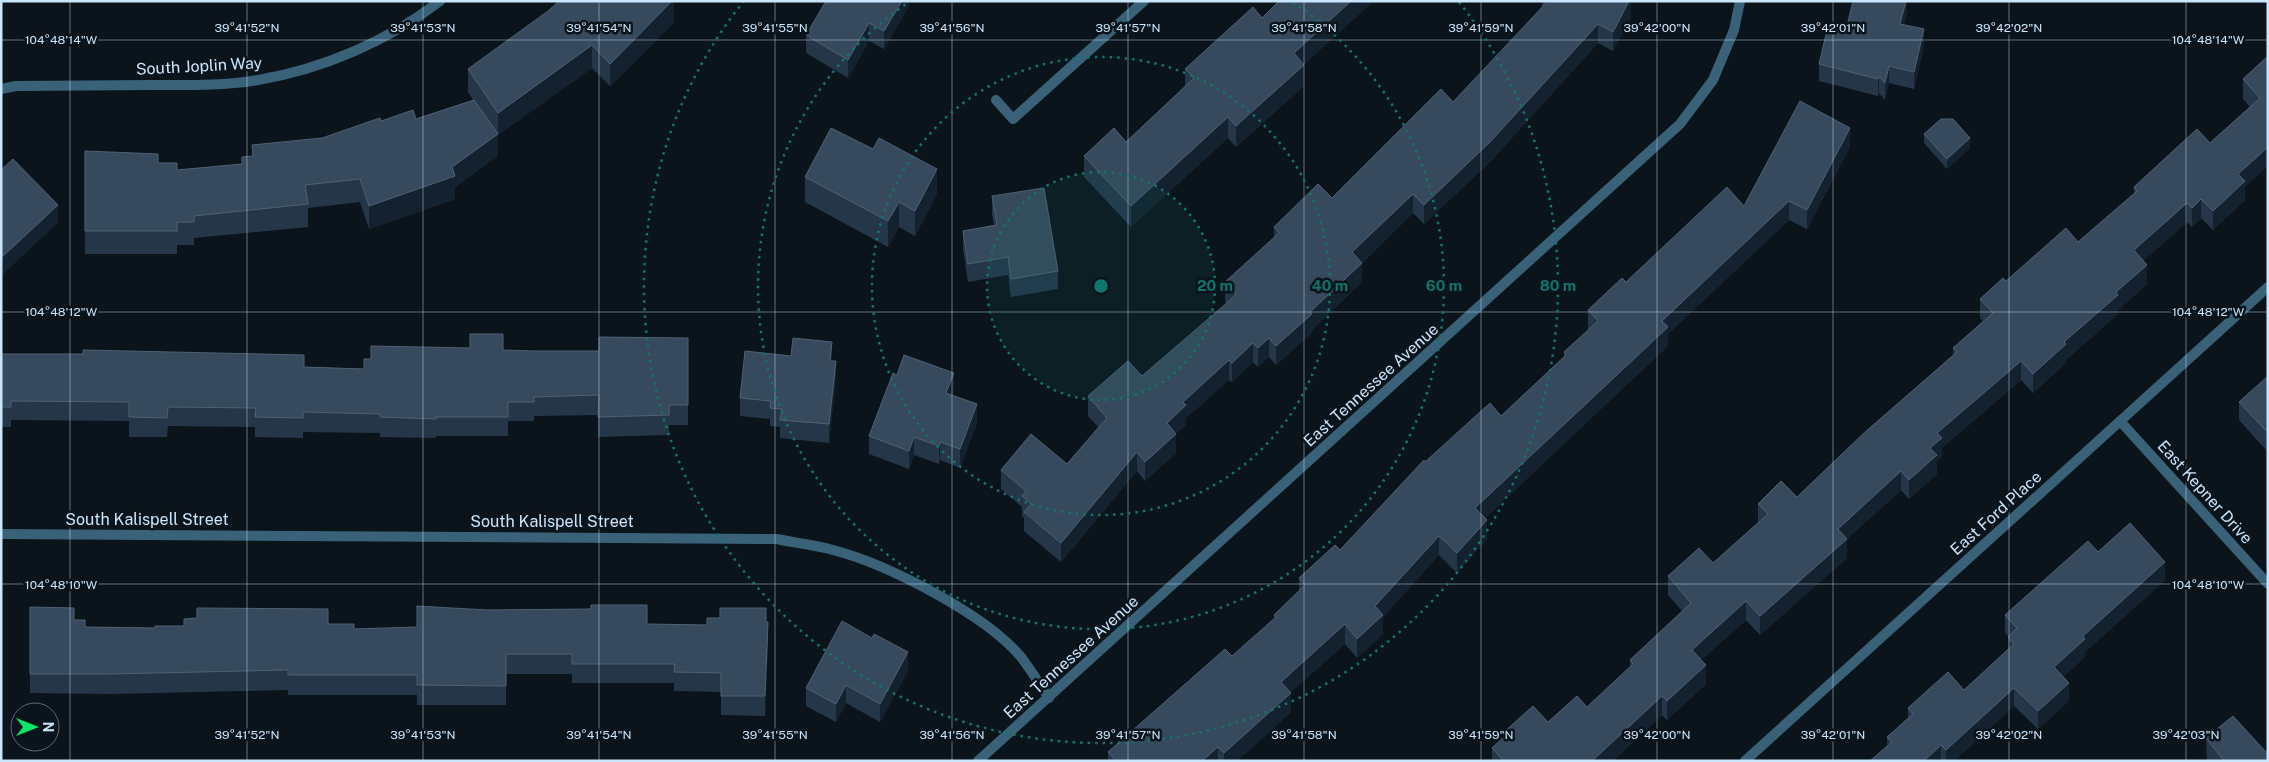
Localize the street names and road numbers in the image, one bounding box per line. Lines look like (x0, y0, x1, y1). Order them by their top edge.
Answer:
street label: South Joplin Way (135, 53, 263, 79)
street label: East Tennessee Avenue (1300, 320, 1442, 450)
street label: East Kepner Drive (2154, 436, 2256, 548)
street label: East Ford Place (1947, 467, 2045, 559)
street label: South Kalispell Street (65, 510, 229, 529)
street label: South Kalispell Street (470, 512, 634, 531)
street label: East Tennessee Avenue (1000, 592, 1142, 722)

